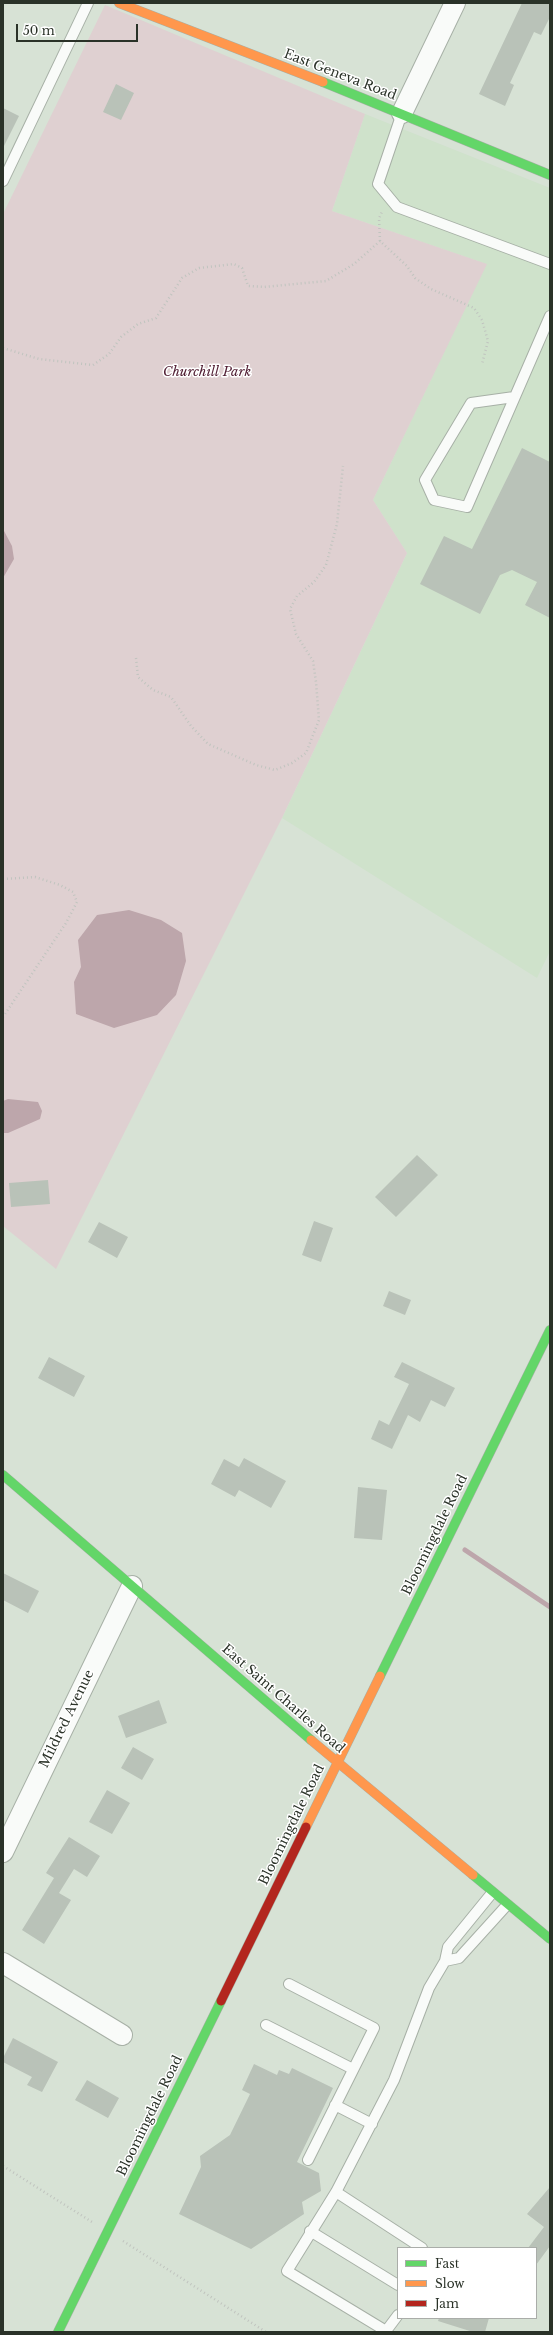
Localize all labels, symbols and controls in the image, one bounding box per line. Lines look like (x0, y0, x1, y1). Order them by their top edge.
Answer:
scale bar (18, 16, 140, 42)
text: 50 m (23, 23, 55, 38)
street label: East Geneva Road (281, 46, 399, 104)
park label: Churchill Park (163, 364, 251, 380)
street label: Bloomingdale Road (399, 1472, 471, 1598)
street label: East Saint Charles Road (218, 1641, 348, 1757)
street label: Mildred Avenue (37, 1667, 97, 1771)
street label: Bloomingdale Road (256, 1762, 328, 1888)
street label: Bloomingdale Road (114, 2053, 186, 2179)
legend (397, 2247, 537, 2319)
text: Fast (435, 2256, 459, 2271)
text: Slow (435, 2276, 464, 2291)
text: Jam (435, 2296, 459, 2311)

